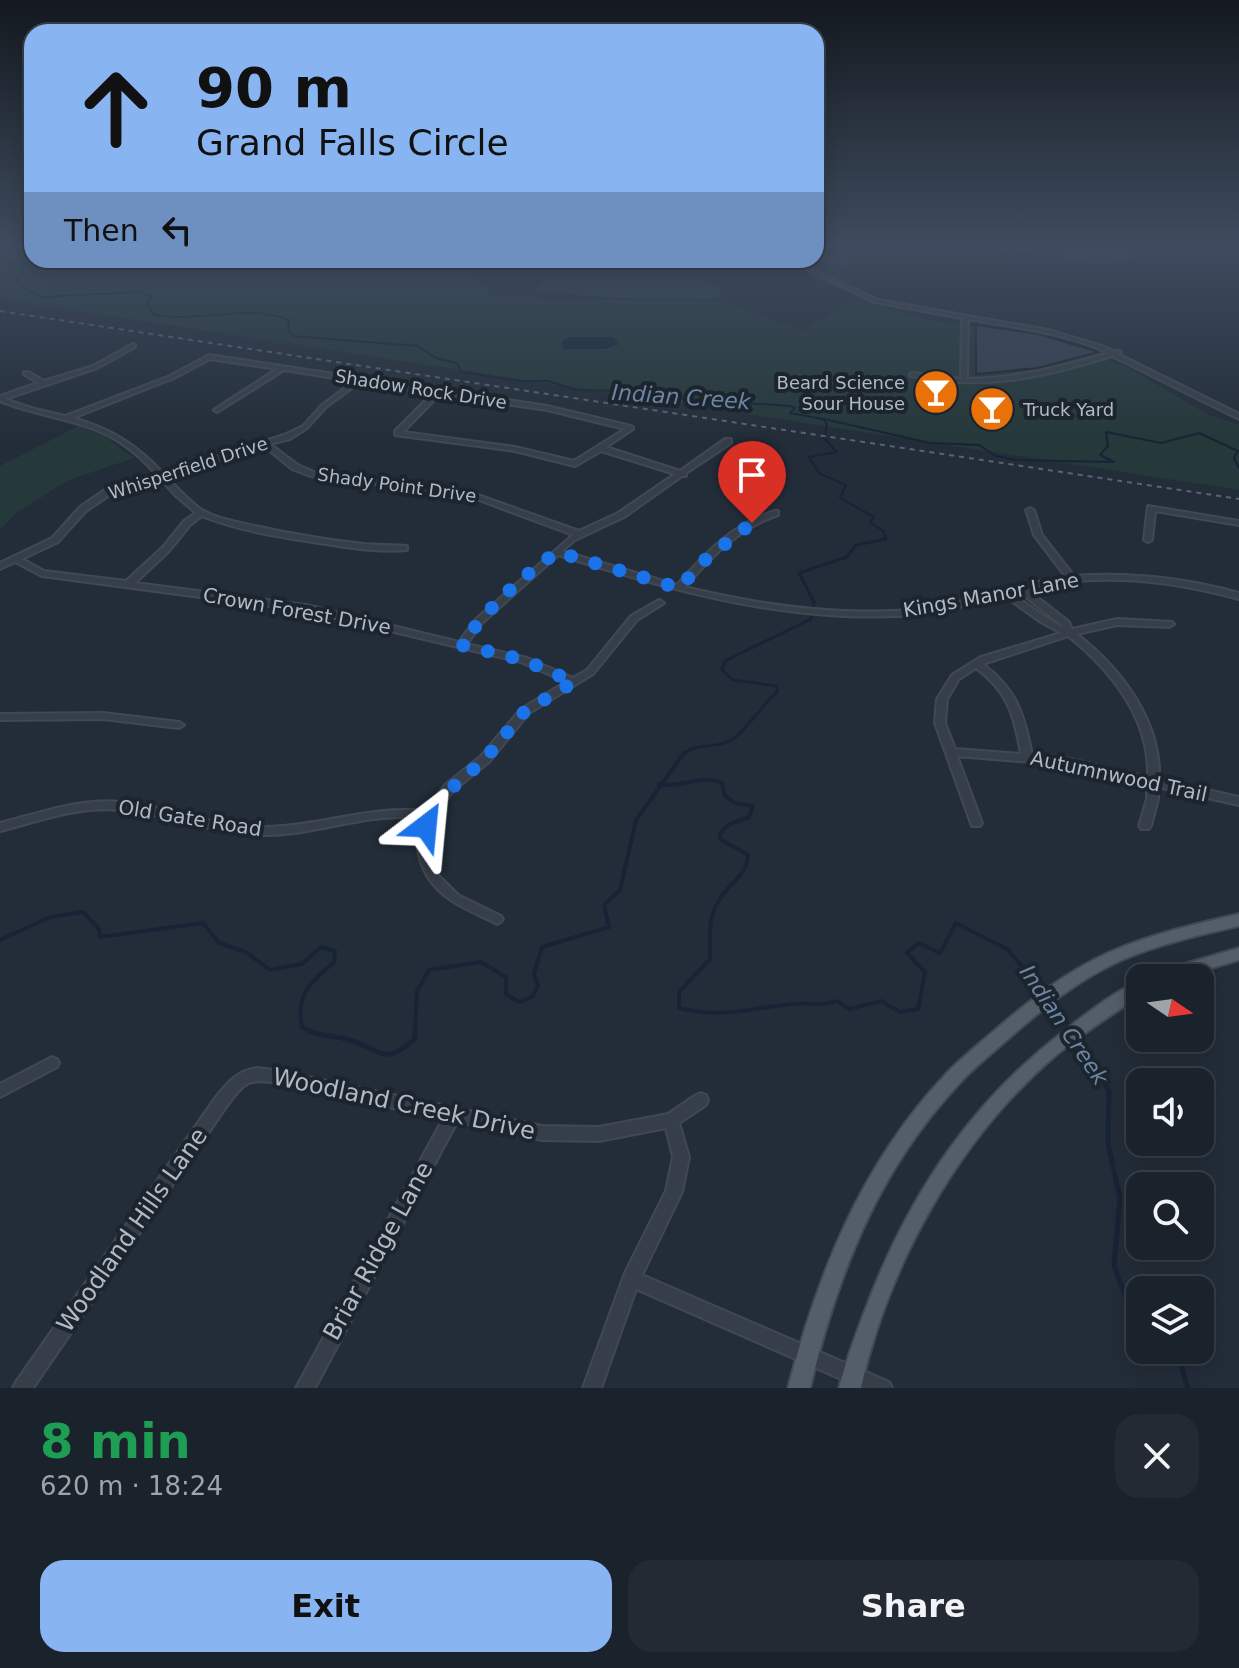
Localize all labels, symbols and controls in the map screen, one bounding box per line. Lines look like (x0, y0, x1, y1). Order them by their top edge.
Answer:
text: 90 m (196, 55, 352, 120)
icon: ahead (64, 56, 168, 160)
text: Grand Falls Circle (196, 122, 509, 163)
icon: left (155, 208, 199, 252)
text: Then (64, 213, 139, 248)
street label: Shadow Rock Drive (334, 365, 508, 413)
bar icon: Beard Science Sour House (912, 368, 960, 416)
place label: Beard Science Sour House (777, 372, 905, 414)
water label: Indian Creek (611, 380, 753, 414)
bar icon: Truck Yard (968, 385, 1016, 433)
place label: Truck Yard (1022, 399, 1114, 420)
street label: Whisperfield Drive (106, 432, 270, 504)
pin (718, 441, 786, 523)
icon: arrive (730, 453, 774, 497)
street label: Shady Point Drive (316, 463, 478, 507)
street label: Kings Manor Lane (901, 568, 1081, 622)
street label: Crown Forest Drive (201, 583, 393, 639)
street label: Autumnwood Trail (1029, 746, 1209, 806)
position arrow (384, 784, 468, 868)
street label: Old Gate Road (117, 795, 263, 841)
water label: Indian Creek (1015, 960, 1114, 1091)
north arrow (1126, 964, 1214, 1052)
map controls (1126, 964, 1214, 1364)
street label: Woodland Creek Drive (270, 1062, 538, 1146)
button: sound (1126, 1068, 1214, 1156)
street label: Woodland Hills Lane (51, 1123, 213, 1337)
street label: Briar Ridge Lane (317, 1157, 439, 1345)
button: search (1126, 1172, 1214, 1260)
button: layers (1126, 1276, 1214, 1364)
text: 8 min (40, 1413, 191, 1469)
button: close (1115, 1414, 1199, 1498)
text: 620 m · 18:24 (40, 1471, 223, 1501)
button: Exit (40, 1560, 612, 1652)
button: Share (628, 1560, 1199, 1652)

